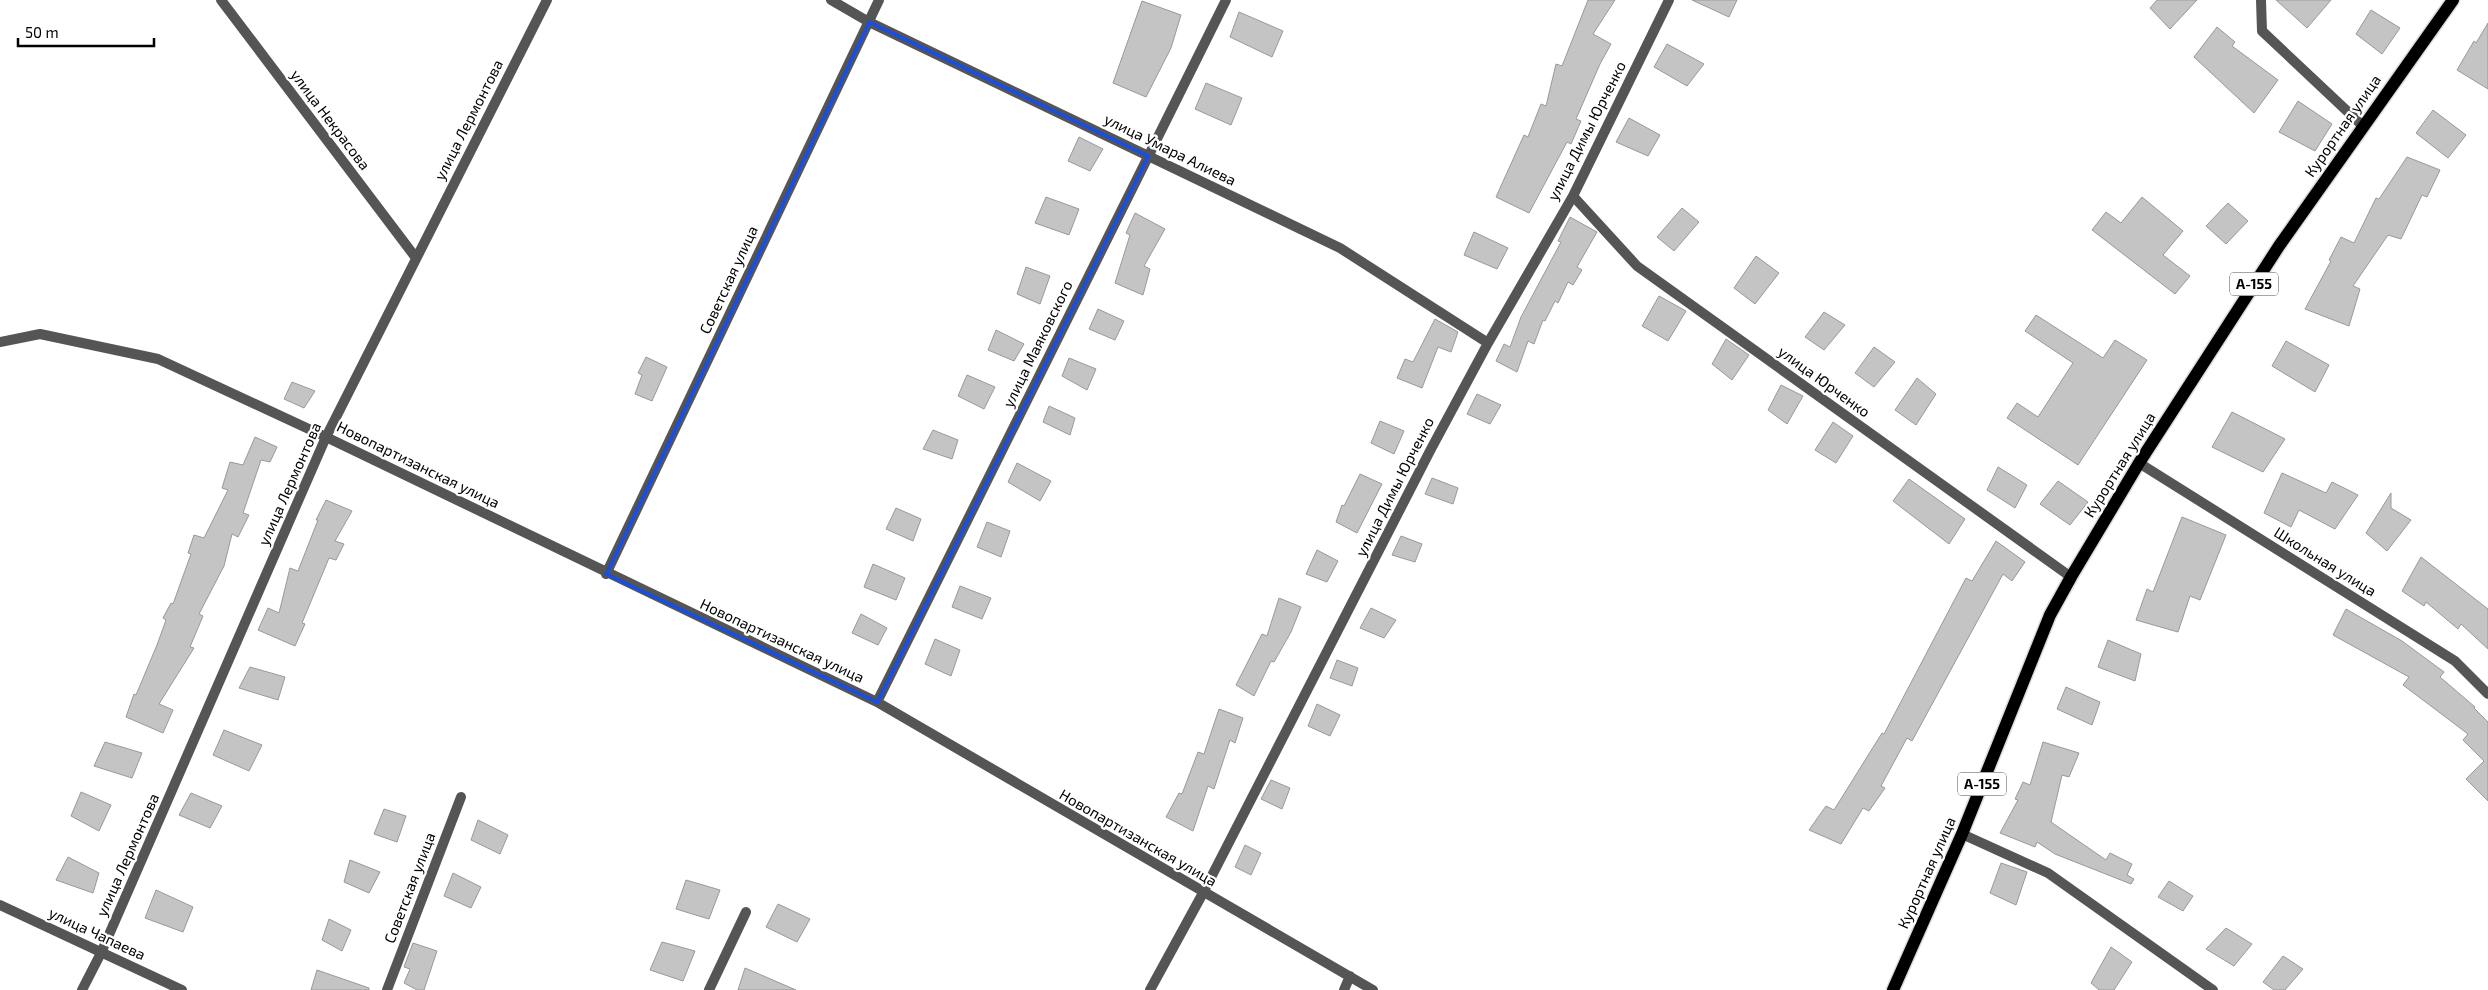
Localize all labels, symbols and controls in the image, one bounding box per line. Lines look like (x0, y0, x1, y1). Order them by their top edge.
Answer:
scale bar (18, 15, 154, 47)
text: 50 m (25, 23, 59, 41)
street label: улица Лермонтова (430, 56, 507, 183)
street label: улица Димы Юрченко (1543, 58, 1630, 204)
street label: улица Некрасова (286, 66, 374, 174)
street label: Курортная улица (2300, 71, 2385, 181)
street label: улица Умара Алиева (1101, 109, 1239, 190)
street label: Советская улица (695, 223, 762, 337)
road number: А-155 (2230, 272, 2278, 296)
street label: улица Маяковского (999, 277, 1077, 410)
street label: улица Юрченко (1775, 342, 1874, 421)
street label: Курортная улица (2080, 409, 2160, 521)
street label: улица Димы Юрченко (1351, 414, 1438, 560)
street label: Новопартизанская улица (334, 417, 503, 512)
street label: улица Лермонтова (254, 419, 325, 548)
street label: Школьная улица (2271, 523, 2380, 601)
street label: Новопартизанская улица (697, 594, 867, 687)
road number: А-155 (1958, 772, 2006, 796)
street label: Новопартизанская улица (1056, 785, 1220, 890)
street label: улица Лермонтова (92, 790, 163, 919)
street label: Курортная улица (1893, 814, 1960, 932)
street label: Советская улица (380, 830, 439, 946)
street label: улица Чапаева (46, 903, 149, 964)

